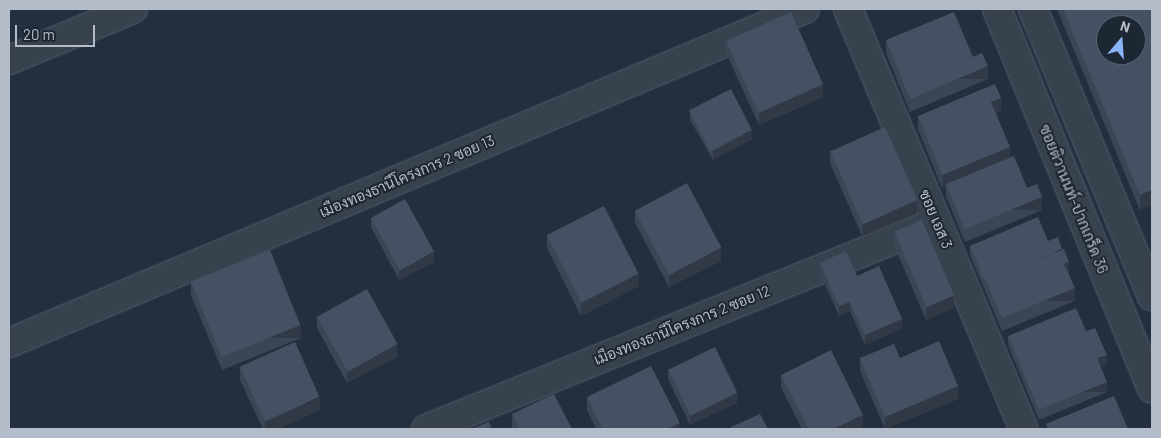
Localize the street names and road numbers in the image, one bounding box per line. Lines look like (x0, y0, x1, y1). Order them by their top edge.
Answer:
street label: ซอยติวานนท์-ปากเกร็ด 36 (1036, 122, 1112, 276)
street label: เมืองทองธานีโครงการ 2 ซอย 13 (317, 131, 497, 221)
street label: ซอย เอส 3 (916, 187, 956, 251)
street label: เมืองทองธานีโครงการ 2 ซอย 12 (591, 281, 773, 369)

